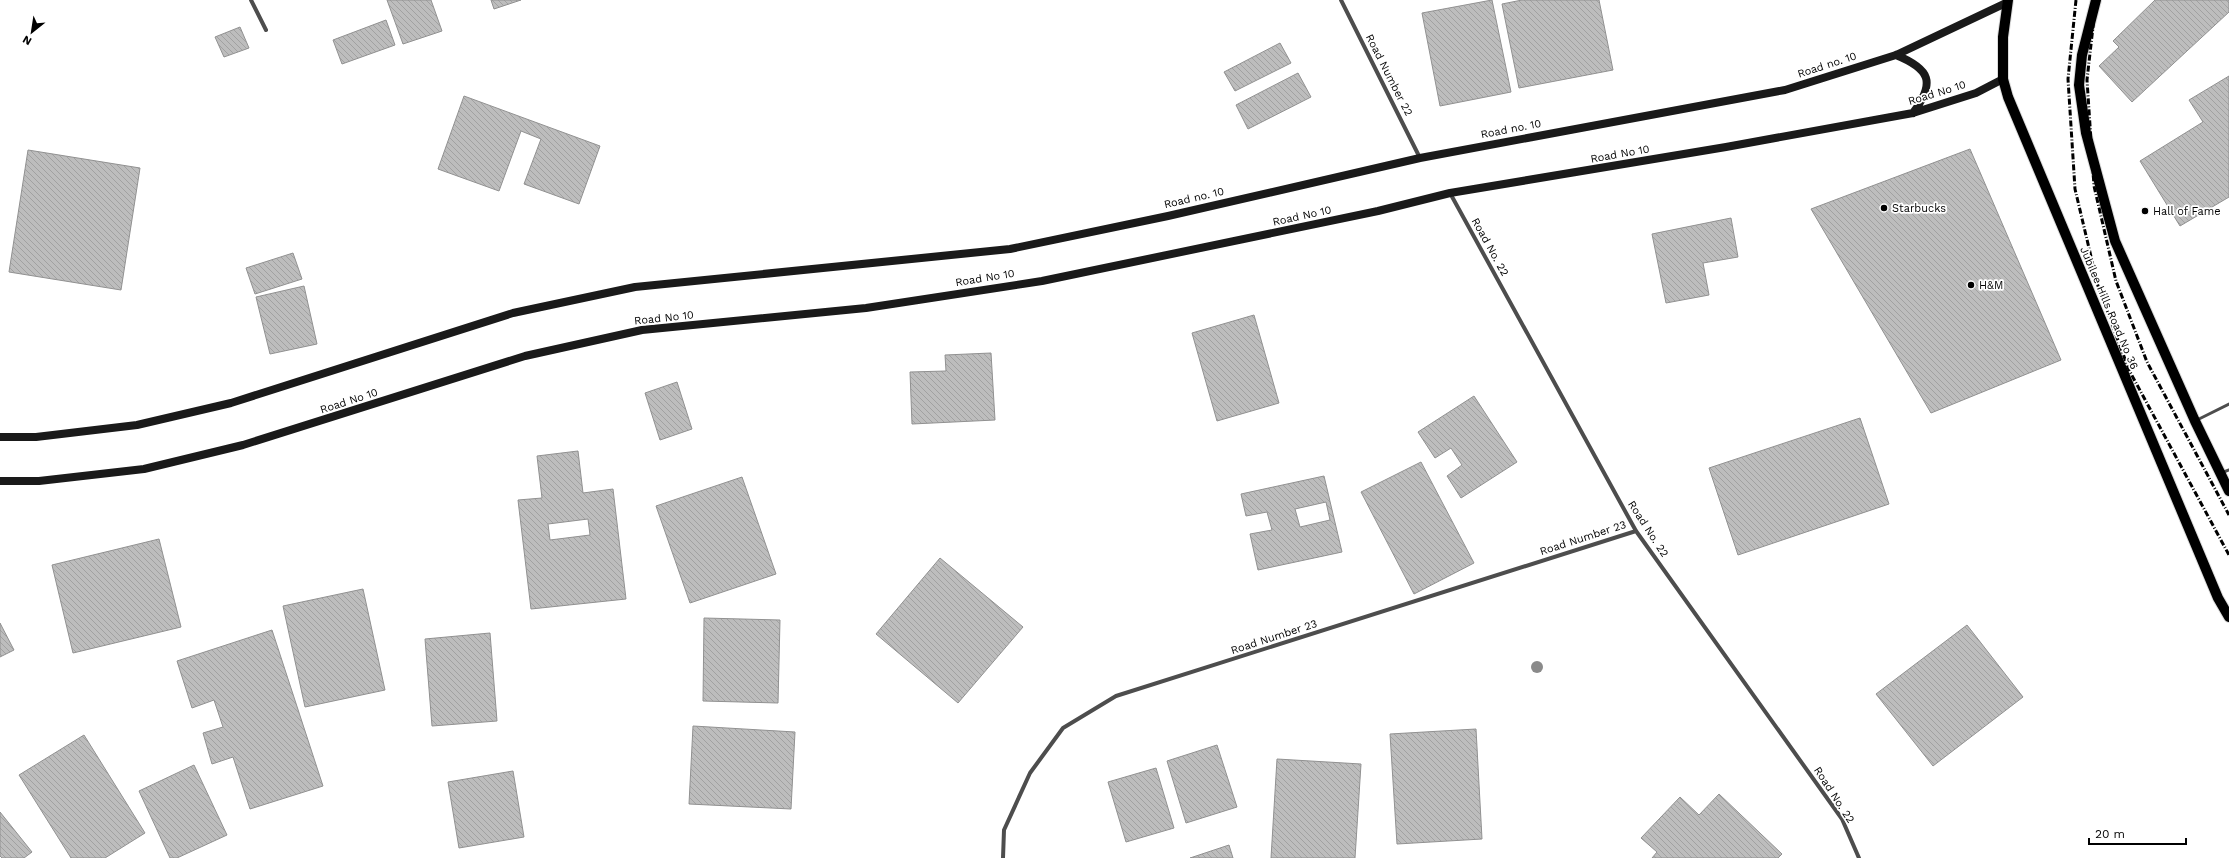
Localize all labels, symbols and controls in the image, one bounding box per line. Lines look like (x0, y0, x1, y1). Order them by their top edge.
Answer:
north arrow (12, 12, 52, 52)
street label: Road Number 22 (1363, 32, 1415, 118)
text: N (20, 33, 34, 48)
street label: Road no. 10 (1796, 49, 1858, 81)
street label: Road No 10 (1906, 78, 1968, 108)
street label: Road no. 10 (1480, 117, 1543, 141)
street label: Road No 10 (1589, 142, 1651, 166)
street label: Road no. 10 (1163, 185, 1226, 211)
place label: Starbucks (1892, 202, 1946, 215)
street label: Road No 10 (1271, 203, 1333, 229)
marker: Starbucks (1879, 203, 1889, 213)
place label: Hall of Fame (2153, 205, 2221, 218)
marker: Hall of Fame (2140, 206, 2150, 216)
street label: Road No. 22 (1469, 216, 1511, 278)
street label: Jubilee Hills Road No 36 (2077, 245, 2141, 372)
street label: Road No 10 (954, 267, 1016, 289)
place label: H&M (1979, 279, 2003, 292)
marker: H&M (1966, 280, 1976, 290)
street label: Road No 10 (634, 308, 695, 328)
street label: Road No 10 (319, 386, 380, 416)
street label: Road No. 22 (1625, 498, 1671, 560)
street label: Road Number 23 (1538, 518, 1628, 558)
street label: Road Number 23 (1229, 617, 1319, 657)
street label: Road No. 22 (1811, 764, 1857, 826)
scale bar (2089, 820, 2186, 846)
text: 20 m (2095, 827, 2125, 841)

